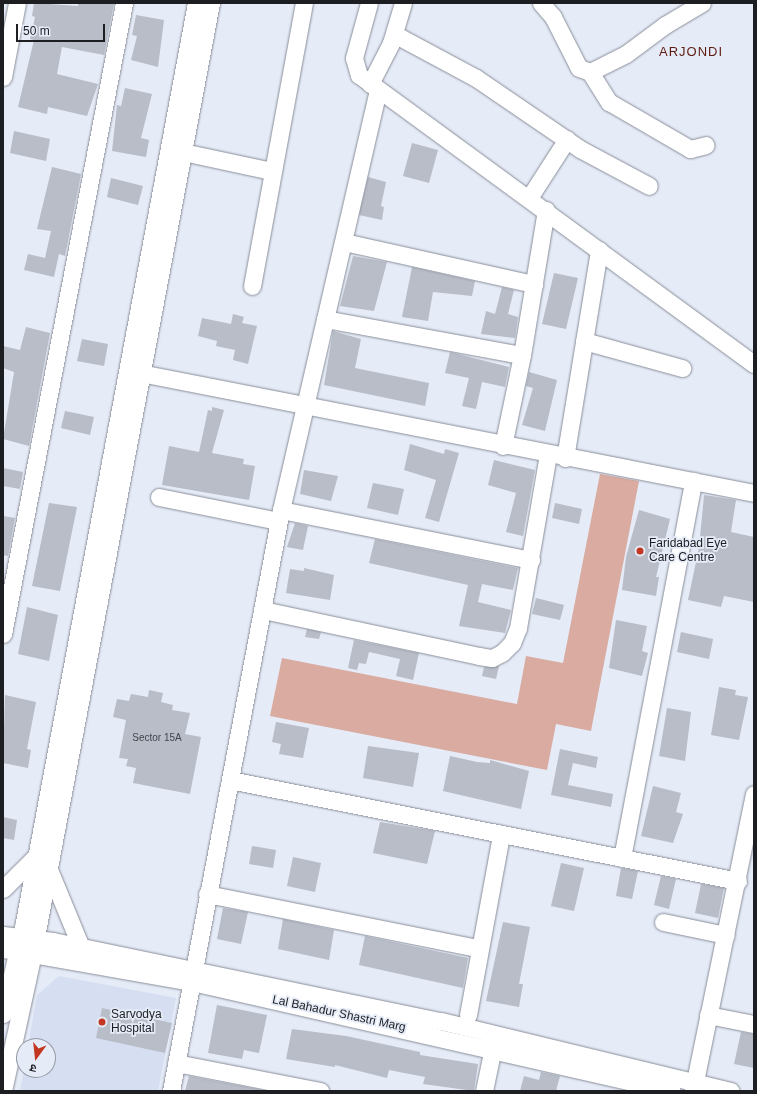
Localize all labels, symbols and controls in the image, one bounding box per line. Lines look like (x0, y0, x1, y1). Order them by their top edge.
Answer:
scale bar (18, 16, 107, 42)
text: 50 m (23, 24, 50, 38)
district label: ARJONDI (659, 44, 723, 60)
place label: Faridabad Eye Care Centre (649, 537, 727, 565)
marker: Faridabad Eye Care Centre (634, 545, 646, 557)
house number: Sector 15A (132, 732, 182, 744)
street label: Lal Bahadur Shastri Marg (271, 993, 407, 1035)
place label: Sarvodya Hospital (111, 1008, 162, 1036)
marker: Sarvodya Hospital (96, 1016, 108, 1028)
north arrow (16, 1038, 56, 1078)
text: उ (28, 1062, 38, 1075)

